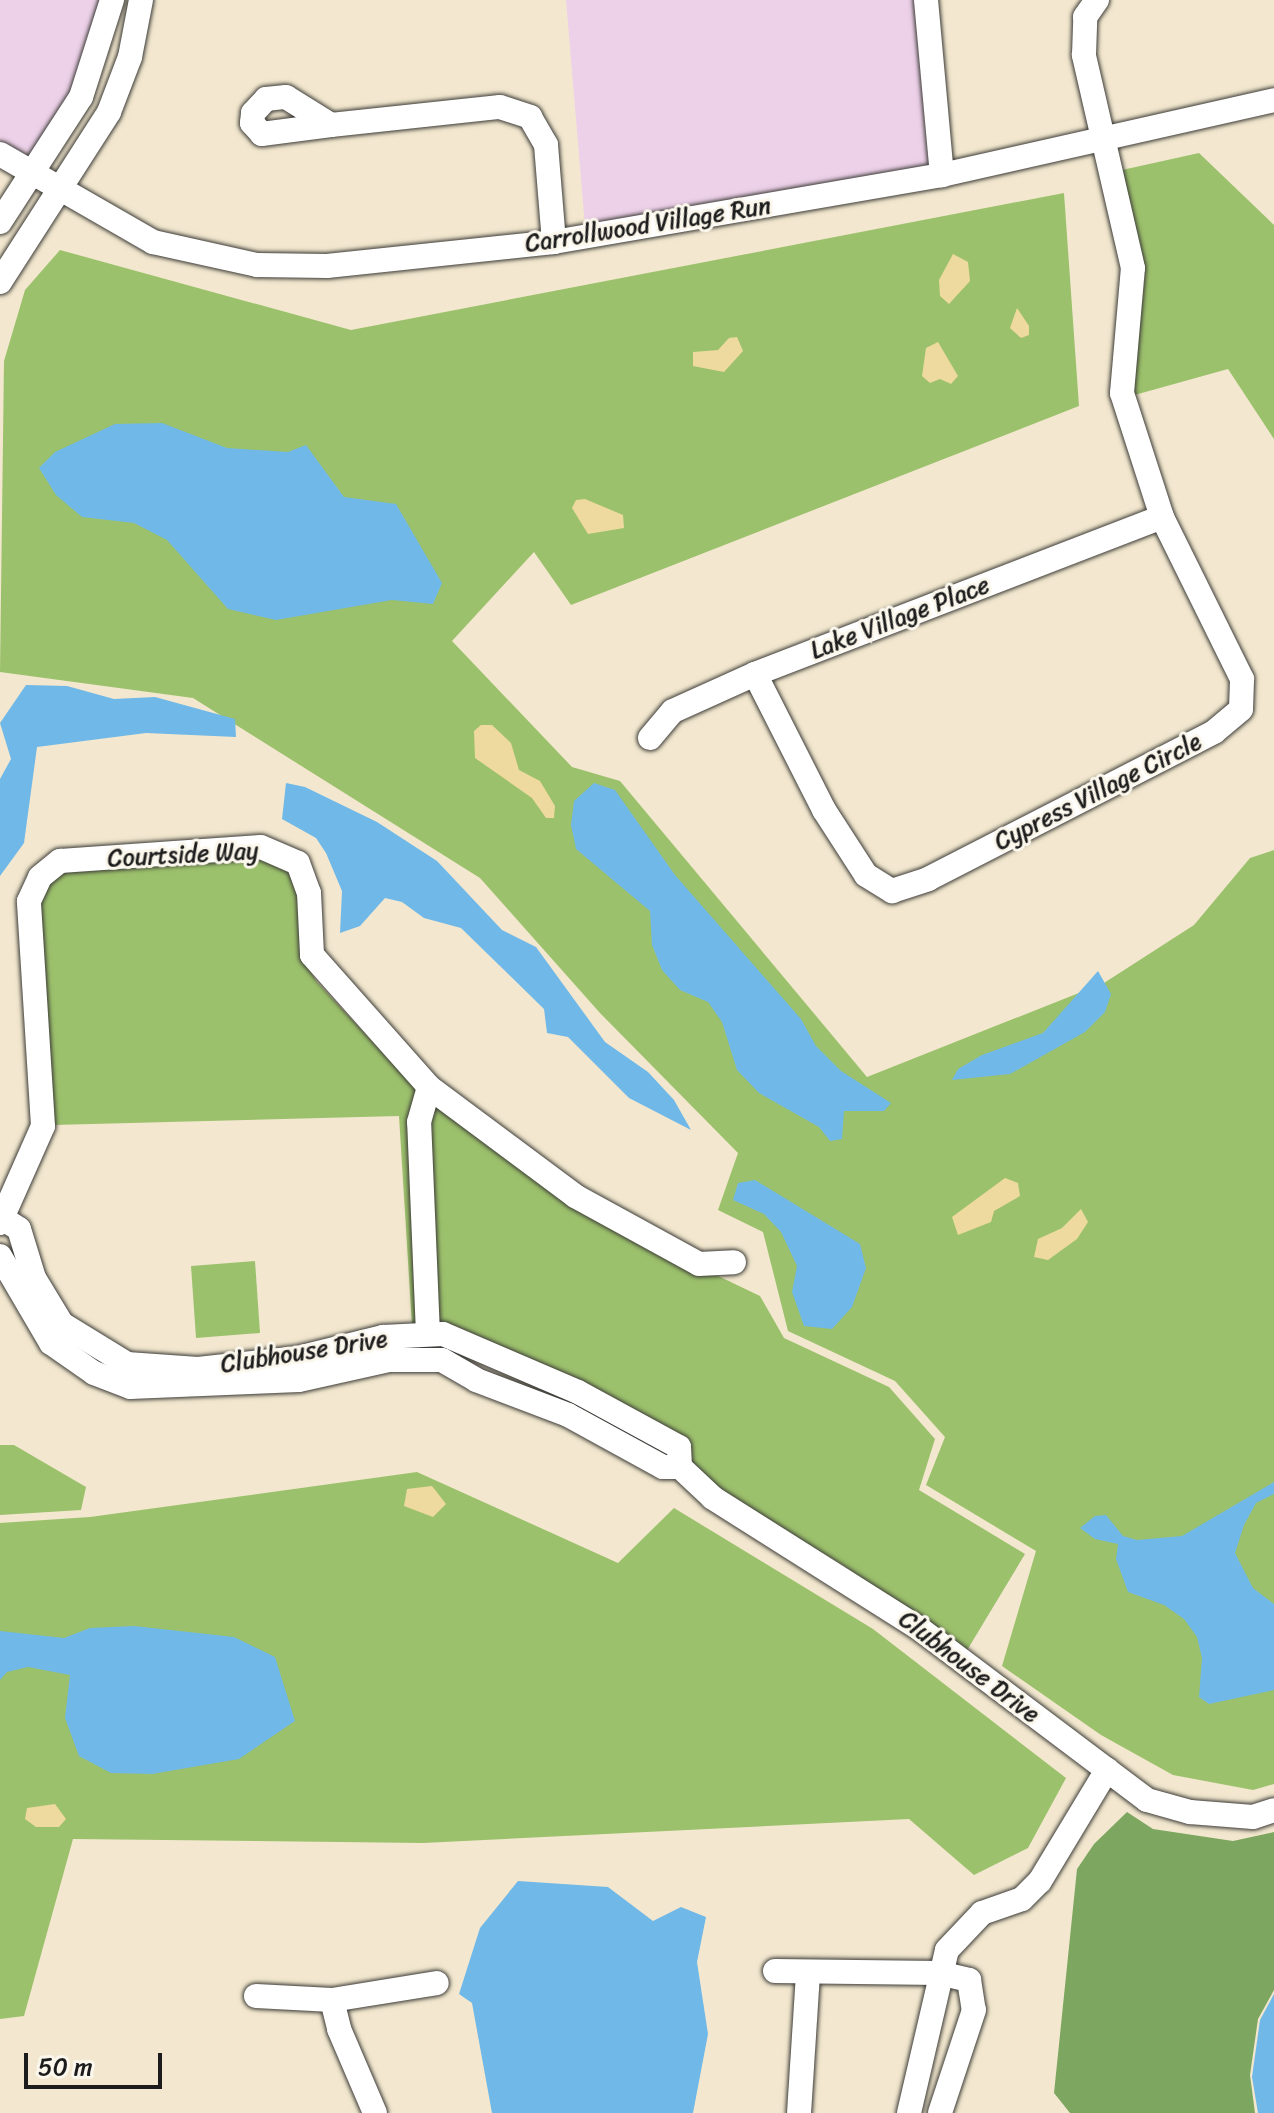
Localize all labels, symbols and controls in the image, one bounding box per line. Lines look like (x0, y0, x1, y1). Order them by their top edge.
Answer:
street label: Carrollwood Village Run (523, 191, 773, 259)
street label: Lake Village Place (807, 571, 993, 665)
street label: Cypress Village Circle (989, 727, 1207, 857)
street label: Courtside Way (107, 837, 259, 873)
street label: Clubhouse Drive (218, 1325, 390, 1379)
street label: Clubhouse Drive (893, 1605, 1045, 1729)
scale bar (28, 2037, 166, 2087)
text: 50 m (38, 2046, 93, 2088)

